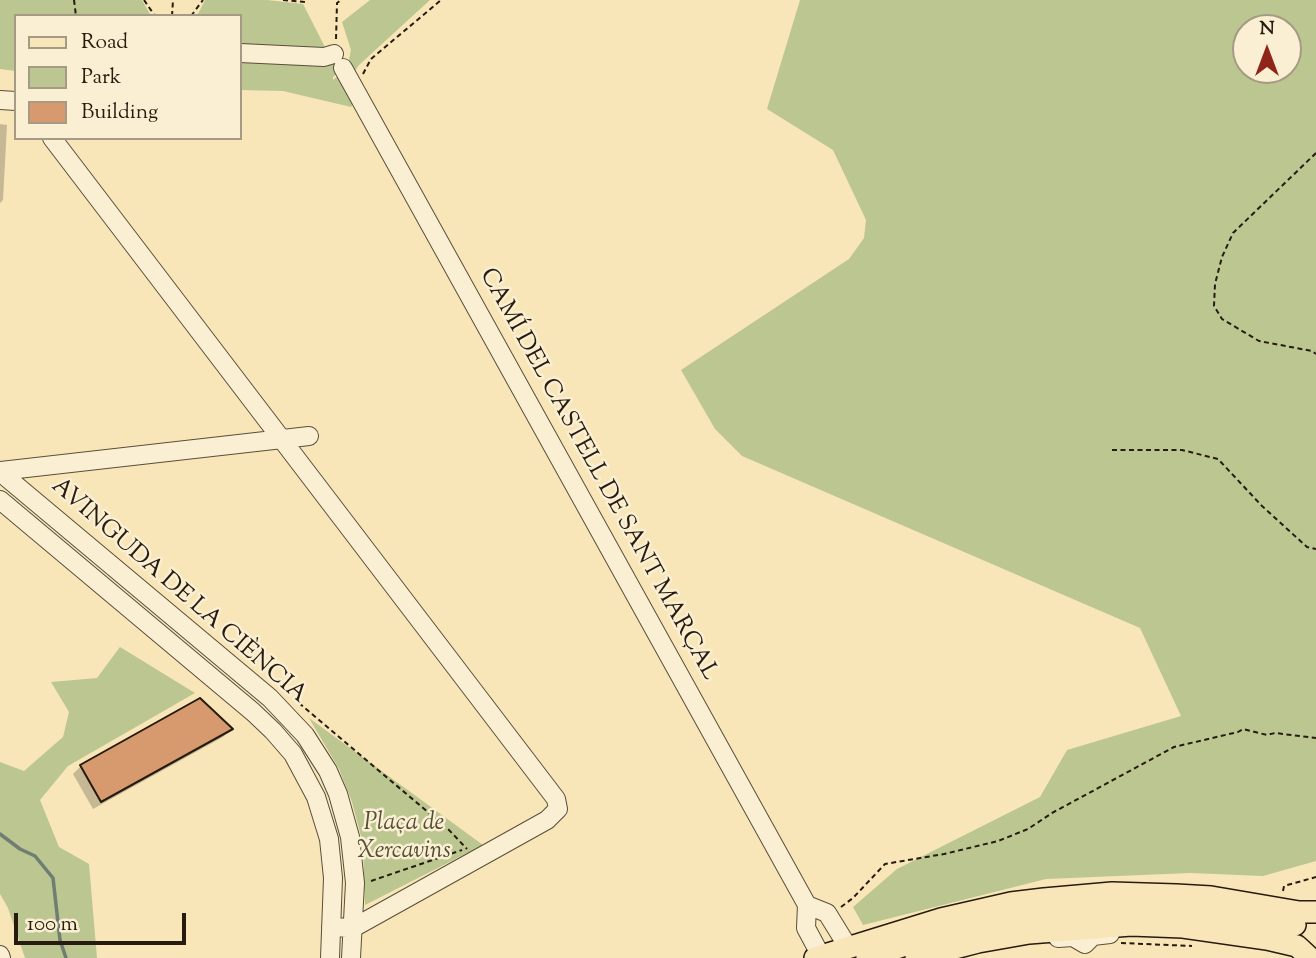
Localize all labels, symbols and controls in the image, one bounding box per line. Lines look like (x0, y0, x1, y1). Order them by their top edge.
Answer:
legend (14, 14, 242, 140)
north arrow (1232, 14, 1302, 84)
text: N (1259, 16, 1275, 43)
text: Road (81, 28, 128, 58)
text: Park (81, 63, 121, 93)
text: Building (81, 98, 158, 128)
street label: CAMÍ DEL CASTELL DE SANT MARÇAL (471, 264, 723, 686)
street label: AVINGUDA DE LA CIÈNCIA (44, 473, 312, 711)
park label: Plaça de Xercavins (357, 811, 451, 867)
scale bar (18, 898, 189, 942)
text: 100 m (27, 910, 78, 940)

